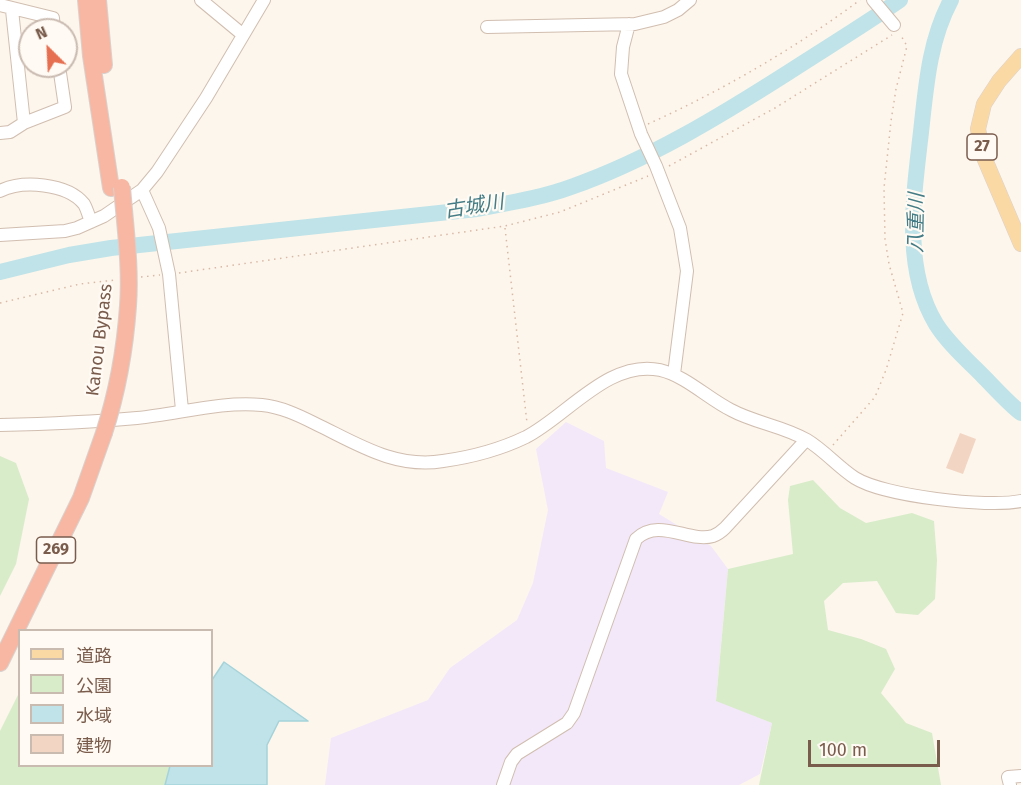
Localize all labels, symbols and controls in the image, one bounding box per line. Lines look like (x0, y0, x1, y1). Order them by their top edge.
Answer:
north arrow (18, 18, 78, 78)
text: N (33, 22, 50, 44)
road number: 27 (967, 134, 997, 160)
water label: 古城川 (442, 190, 506, 224)
water label: 八重川 (904, 193, 930, 253)
street label: Kanou Bypass (82, 283, 118, 397)
road number: 269 (36, 537, 76, 563)
legend (18, 629, 213, 767)
text: 道路 (76, 645, 112, 667)
text: 公園 (76, 675, 112, 697)
text: 水域 (76, 705, 112, 727)
scale bar (811, 728, 943, 766)
text: 建物 (76, 735, 112, 757)
text: 100 m (819, 739, 867, 761)

